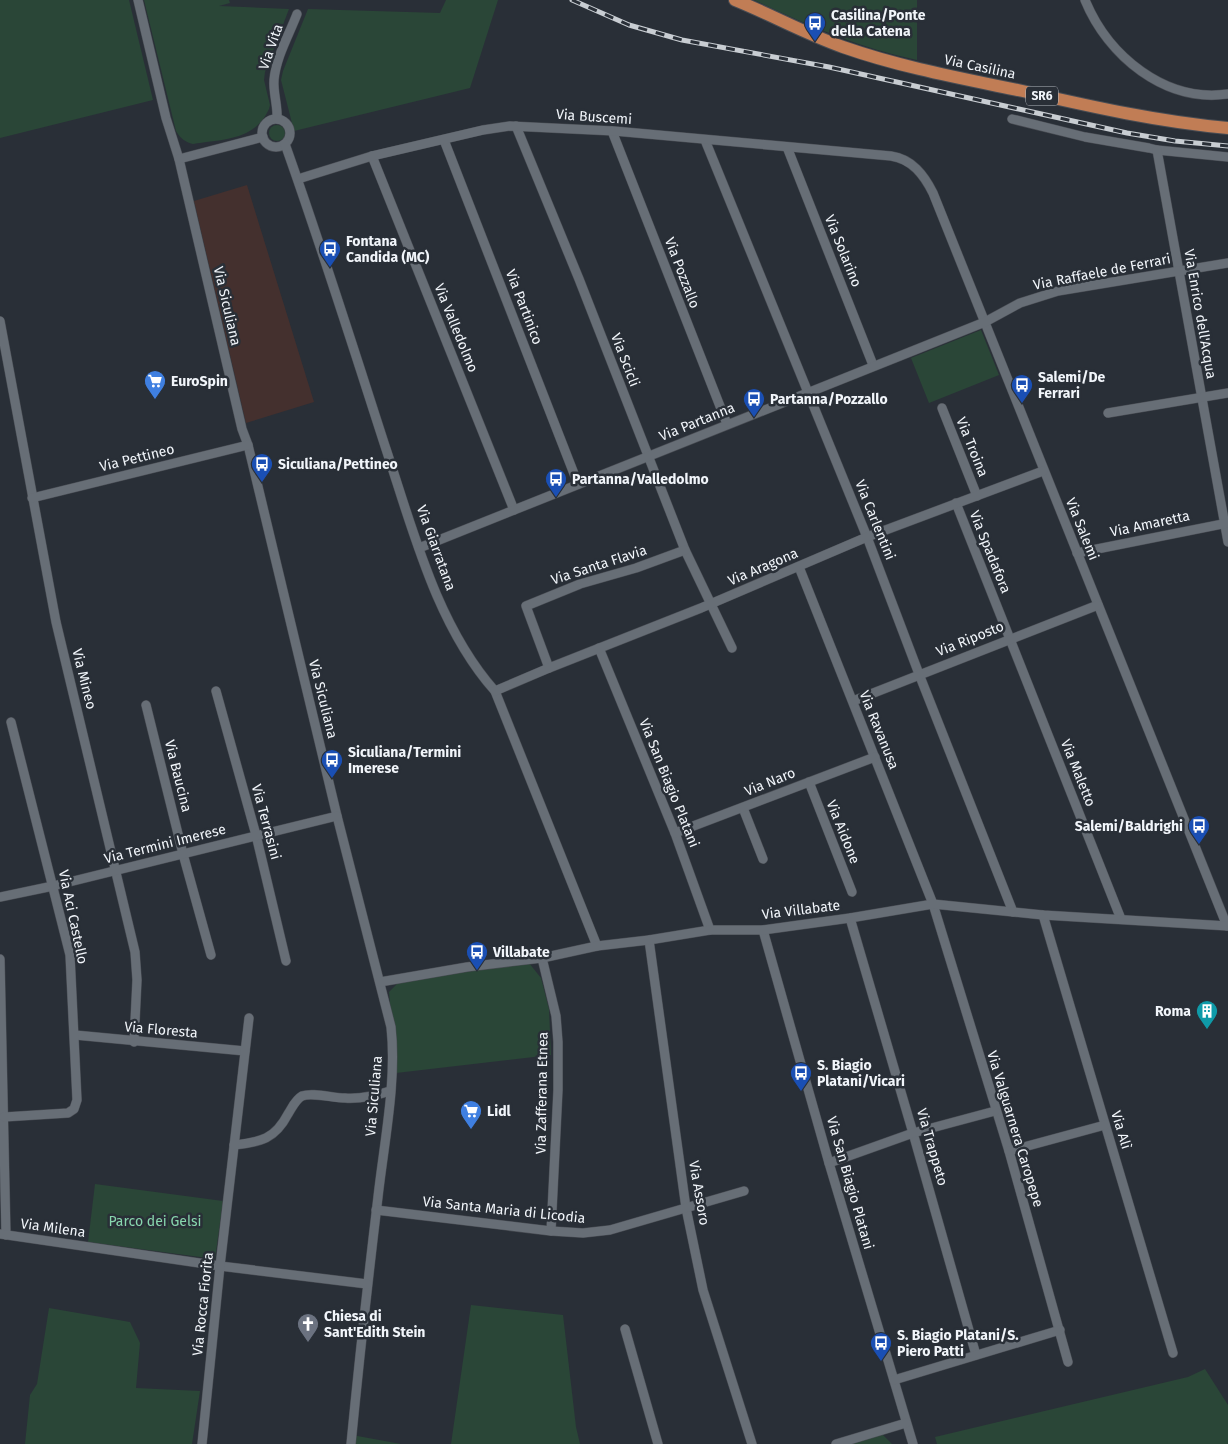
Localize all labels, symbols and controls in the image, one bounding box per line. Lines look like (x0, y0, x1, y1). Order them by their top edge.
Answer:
place label: Casilina/Ponte della Catena (831, 7, 926, 40)
bus stop icon: Casilina/Ponte della Catena (803, 11, 827, 42)
street label: Via Vita (255, 22, 287, 72)
street label: Via Casilina (943, 51, 1017, 83)
road number: SR6 (1026, 86, 1058, 105)
street label: Via Buscemi (555, 106, 633, 128)
street label: Via Solarino (821, 212, 865, 290)
place label: Fontana Candida (MC) (346, 233, 430, 266)
street label: Via Pozzallo (661, 235, 703, 311)
bus stop icon: Fontana Candida (MC) (318, 237, 342, 268)
street label: Via Enrico dell'Acqua (1180, 248, 1220, 380)
street label: Via Raffaele de Ferrari (1032, 250, 1172, 294)
street label: Via Siculiana (210, 265, 244, 347)
street label: Via Partinico (502, 267, 546, 347)
street label: Via Valledolmo (430, 281, 482, 375)
street label: Via Scicli (607, 331, 643, 389)
supermarket icon: EuroSpin (143, 369, 167, 400)
place label: Salemi/De Ferrari (1038, 369, 1106, 402)
place label: EuroSpin (171, 373, 228, 390)
bus stop icon: Salemi/De Ferrari (1010, 373, 1034, 404)
bus stop icon: Partanna/Pozzallo (742, 387, 766, 418)
place label: Partanna/Pozzallo (770, 391, 888, 408)
street label: Via Partanna (657, 399, 737, 445)
street label: Via Troina (952, 415, 992, 479)
street label: Via Pettineo (98, 441, 176, 475)
bus stop icon: Siculiana/Pettineo (250, 452, 274, 483)
place label: Siculiana/Pettineo (278, 456, 398, 473)
bus stop icon: Partanna/Valledolmo (544, 467, 568, 498)
place label: Partanna/Valledolmo (572, 471, 709, 488)
street label: Via Carlentini (851, 477, 899, 563)
street label: Via Salemi (1062, 495, 1102, 563)
street label: Via Giarratana (413, 503, 459, 593)
street label: Via Amaretta (1109, 507, 1191, 541)
street label: Via Spadafora (966, 508, 1014, 596)
street label: Via Santa Flavia (549, 542, 649, 588)
street label: Via Aragona (725, 545, 801, 589)
street label: Via Riposto (934, 618, 1006, 660)
street label: Via Mineo (68, 647, 100, 711)
street label: Via Siculiana (305, 658, 341, 740)
street label: Via Ravanusa (855, 688, 903, 772)
street label: Via San Biagio Platani (635, 716, 703, 850)
street label: Via Maletto (1057, 737, 1099, 809)
street label: Via Baucina (161, 738, 195, 814)
place label: Siculiana/Termini Imerese (348, 744, 461, 777)
bus stop icon: Siculiana/Termini Imerese (320, 748, 344, 779)
street label: Via Naro (742, 764, 798, 800)
street label: Via Terrasini (248, 782, 284, 862)
street label: Via Aidone (822, 798, 864, 866)
bus stop icon: Salemi/Baldrighi (1187, 814, 1211, 845)
place label: Salemi/Baldrighi (1075, 818, 1183, 835)
street label: Via Termini Imerese (102, 821, 228, 867)
street label: Via Aci Castello (55, 868, 91, 966)
street label: Via Villabate (761, 897, 841, 923)
bus stop icon: Villabate (465, 940, 489, 971)
place label: Villabate (492, 944, 550, 961)
building icon: Roma (1195, 999, 1219, 1030)
place label: Roma (1155, 1003, 1191, 1020)
street label: Via Floresta (124, 1018, 198, 1042)
street label: Via Zafferana Etnea (532, 1032, 552, 1154)
street label: Via Valguarnera Caropepe (983, 1049, 1047, 1209)
street label: Via Siculiana (362, 1055, 386, 1137)
place label: S. Biagio Platani/Vicari (817, 1057, 905, 1090)
bus stop icon: S. Biagio Platani/Vicari (789, 1061, 813, 1092)
supermarket icon: Lidl (459, 1099, 483, 1130)
place label: Lidl (487, 1103, 512, 1120)
street label: Via Trappeto (913, 1106, 951, 1188)
street label: Via Alì (1107, 1109, 1135, 1151)
street label: Via San Biagio Platani (823, 1115, 877, 1251)
street label: Via Assoro (685, 1159, 713, 1227)
street label: Via Santa Maria di Licodia (422, 1193, 586, 1227)
park label: Parco dei Gelsi (109, 1213, 201, 1230)
street label: Via Milena (19, 1215, 87, 1241)
street label: Via Rocca Fiorita (189, 1251, 217, 1357)
place label: Chiesa di Sant'Edith Stein (324, 1308, 425, 1341)
church icon: Chiesa di Sant'Edith Stein (296, 1312, 320, 1343)
place label: S. Biagio Platani/S. Piero Patti (897, 1327, 1019, 1360)
bus stop icon: S. Biagio Platani/S. Piero Patti (869, 1331, 893, 1362)

